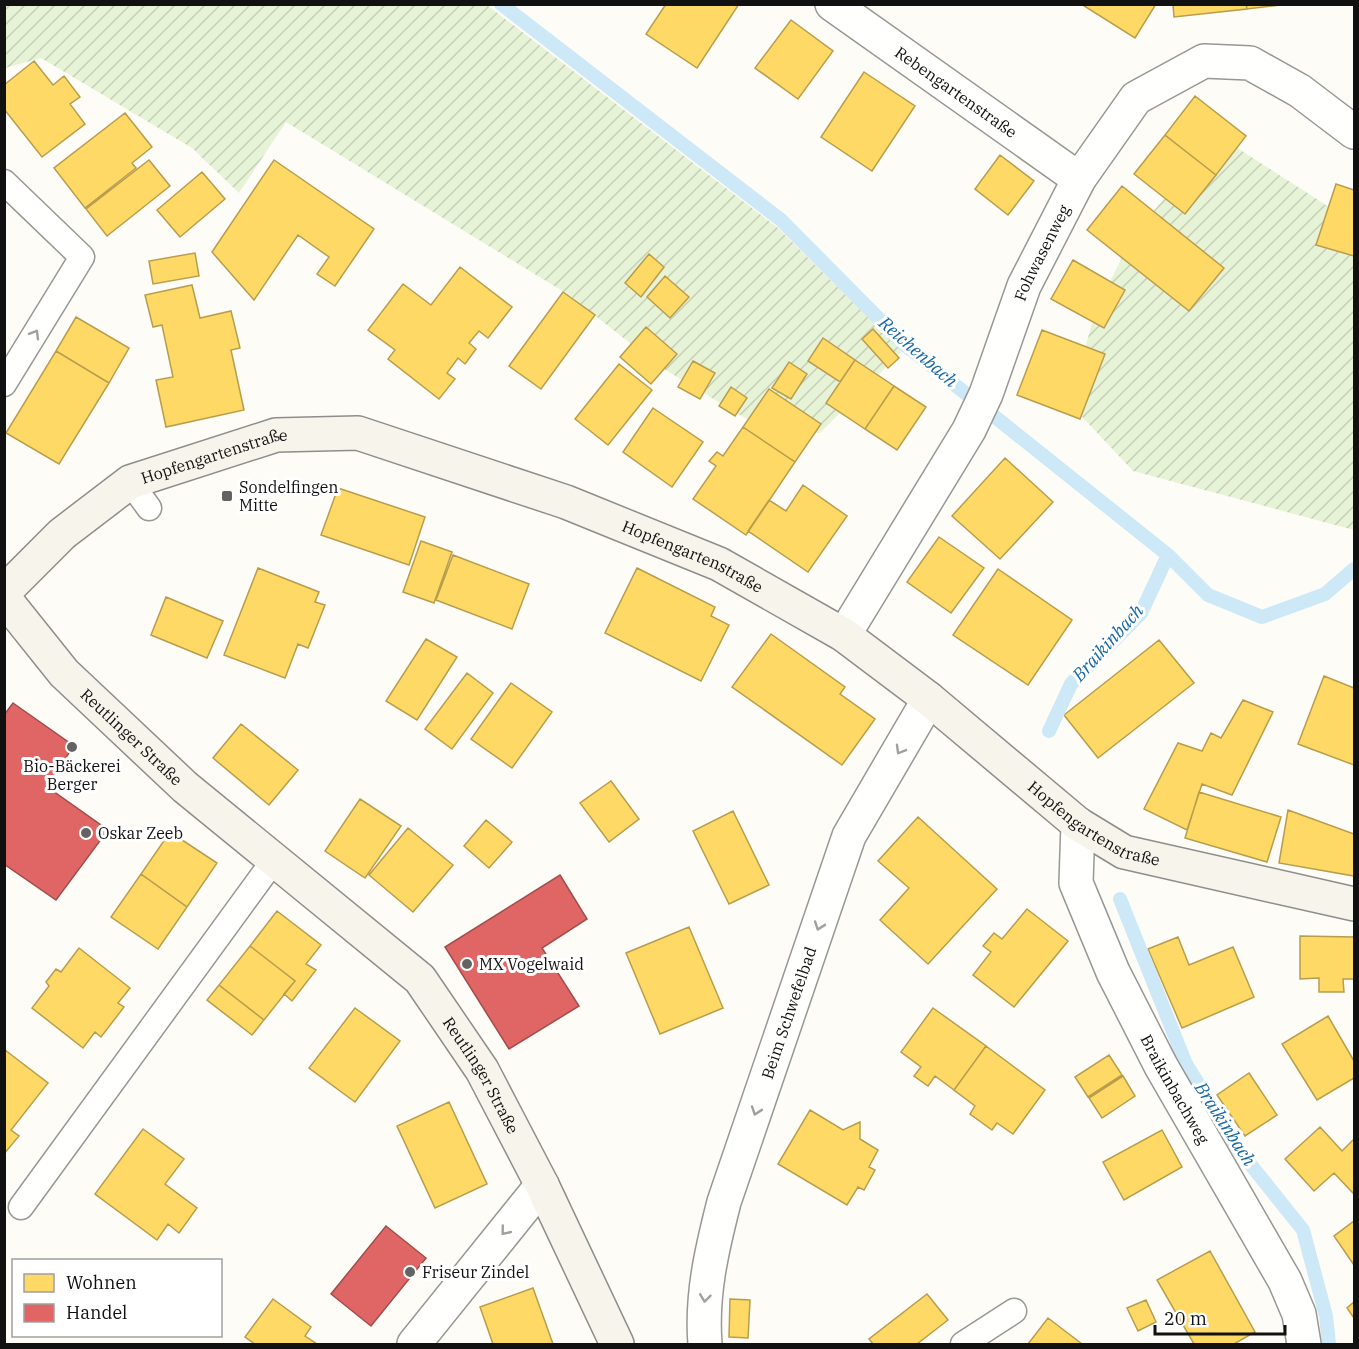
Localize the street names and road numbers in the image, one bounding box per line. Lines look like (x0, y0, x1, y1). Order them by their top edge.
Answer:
street label: Rebengartenstraße (891, 42, 1021, 142)
street label: Fohwasenweg (1010, 201, 1074, 304)
street label: Hopfengartenstraße (138, 425, 288, 488)
street label: Hopfengartenstraße (619, 516, 767, 597)
street label: Reutlinger Straße (77, 684, 187, 789)
street label: Hopfengartenstraße (1024, 776, 1162, 870)
street label: Beim Schwefelbad (757, 944, 821, 1082)
street label: Reutlinger Straße (439, 1013, 523, 1137)
street label: Braikinbachweg (1137, 1031, 1214, 1148)

